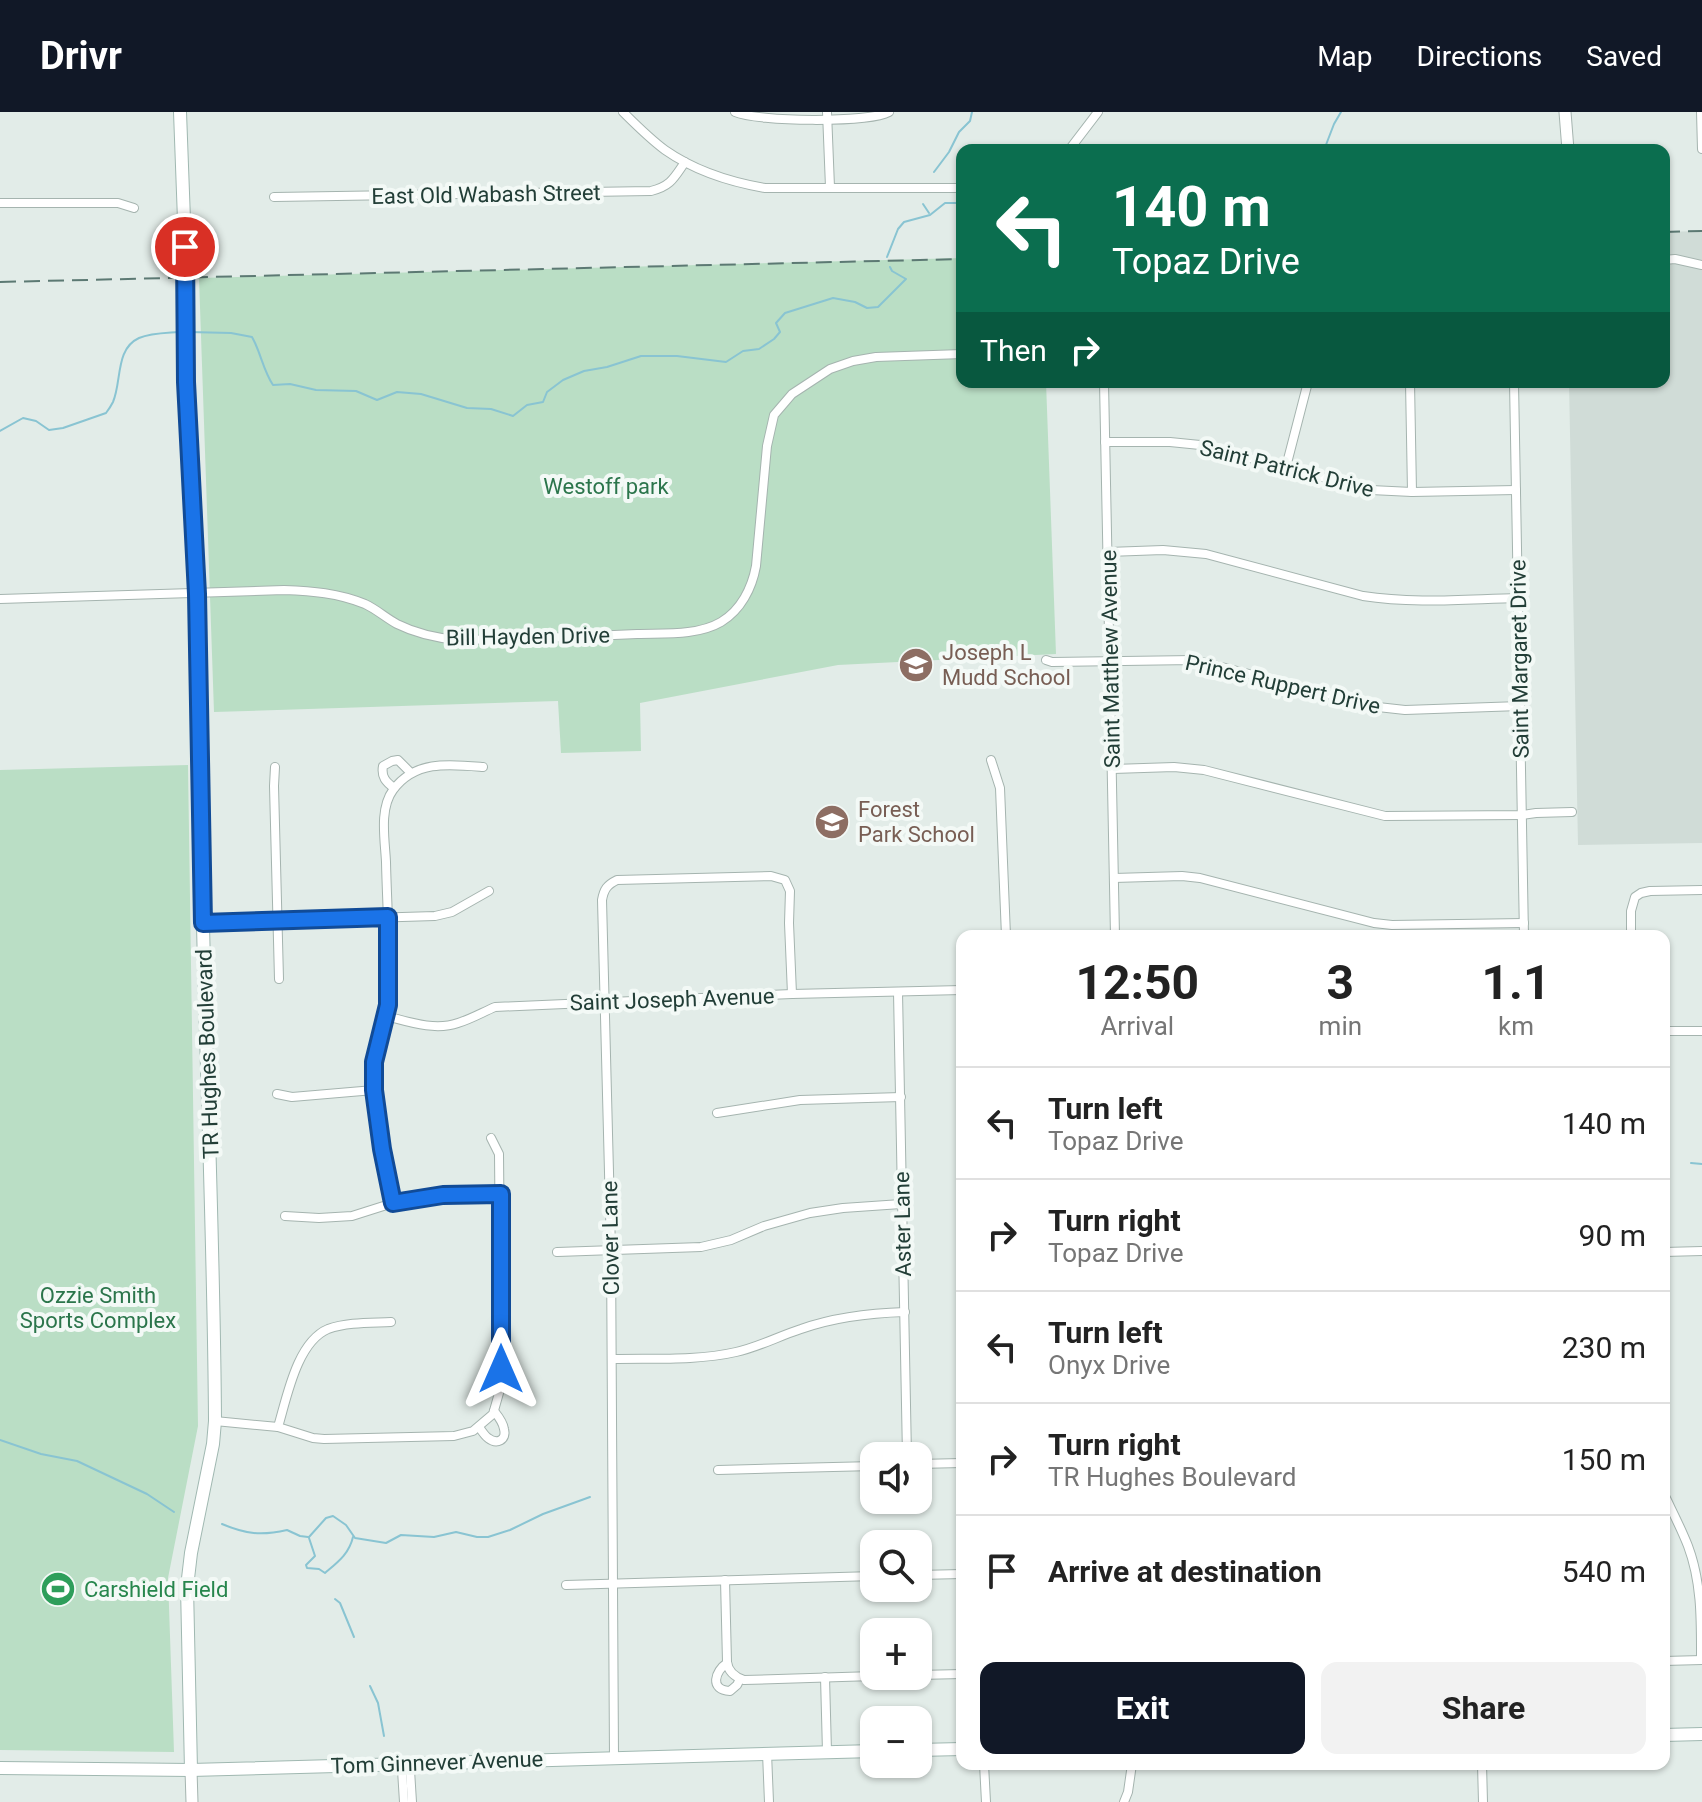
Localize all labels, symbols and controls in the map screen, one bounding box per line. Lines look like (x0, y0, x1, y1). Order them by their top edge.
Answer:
text: Drivr (40, 34, 122, 78)
text: Map (1317, 40, 1373, 73)
text: Directions (1417, 40, 1542, 73)
text: Saved (1586, 40, 1662, 73)
text: 140 m (1112, 174, 1271, 240)
icon: left (980, 176, 1084, 280)
street label: East Old Wabash Street (371, 180, 601, 209)
pin (151, 213, 219, 281)
icon: arrive (163, 225, 207, 269)
text: Topaz Drive (1112, 241, 1300, 283)
icon: right (1063, 328, 1107, 372)
text: Then (980, 333, 1047, 368)
street label: Saint Patrick Drive (1197, 435, 1376, 502)
park label: Westoff park (543, 474, 670, 499)
street label: Saint Matthew Avenue (1096, 550, 1125, 768)
street label: Saint Margaret Drive (1505, 559, 1534, 759)
street label: Bill Hayden Drive (446, 623, 610, 650)
place label: Joseph L Mudd School (942, 640, 1071, 690)
school or university icon: Joseph L Mudd School (897, 646, 935, 684)
street label: Prince Ruppert Drive (1183, 650, 1383, 719)
place label: Forest Park School (858, 797, 975, 847)
school or university icon: Forest Park School (813, 803, 851, 841)
street label: TR Hughes Boulevard (191, 948, 224, 1160)
text: 12:50 (1075, 954, 1199, 1011)
text: 3 (1327, 954, 1354, 1011)
text: 1.1 (1482, 954, 1551, 1011)
street label: Saint Joseph Avenue (569, 983, 775, 1016)
text: Arrival (1100, 1011, 1174, 1041)
text: min (1319, 1011, 1362, 1041)
text: km (1498, 1011, 1534, 1041)
text: Turn left (1048, 1091, 1163, 1126)
icon: left (980, 1101, 1024, 1145)
text: 140 m (1562, 1106, 1646, 1141)
text: Topaz Drive (1048, 1126, 1184, 1156)
street label: Aster Lane (889, 1171, 916, 1277)
street label: Clover Lane (597, 1180, 624, 1296)
text: Turn right (1048, 1203, 1181, 1238)
icon: right (980, 1213, 1024, 1257)
text: 90 m (1579, 1218, 1646, 1253)
text: Topaz Drive (1048, 1238, 1184, 1268)
park label: Ozzie Smith Sports Complex (20, 1283, 176, 1333)
text: Turn left (1048, 1315, 1163, 1350)
icon: left (980, 1325, 1024, 1369)
position arrow (459, 1327, 543, 1411)
text: 230 m (1562, 1330, 1646, 1365)
text: Onyx Drive (1048, 1350, 1170, 1380)
text: Turn right (1048, 1427, 1181, 1462)
icon: right (980, 1437, 1024, 1481)
map controls (860, 1442, 932, 1778)
button: sound (860, 1442, 932, 1514)
text: 150 m (1562, 1442, 1646, 1477)
text: TR Hughes Boulevard (1048, 1462, 1297, 1492)
button: search (860, 1530, 932, 1602)
icon: arrive (980, 1549, 1024, 1593)
text: Arrive at destination (1048, 1554, 1322, 1589)
text: 540 m (1562, 1554, 1646, 1589)
sports icon: Carshield Field (39, 1570, 77, 1608)
place label: Carshield Field (84, 1577, 228, 1602)
button: + (860, 1618, 932, 1690)
button: Exit (980, 1662, 1305, 1754)
button: Share (1321, 1662, 1646, 1754)
button: − (860, 1706, 932, 1778)
street label: Tom Ginnever Avenue (330, 1746, 544, 1779)

